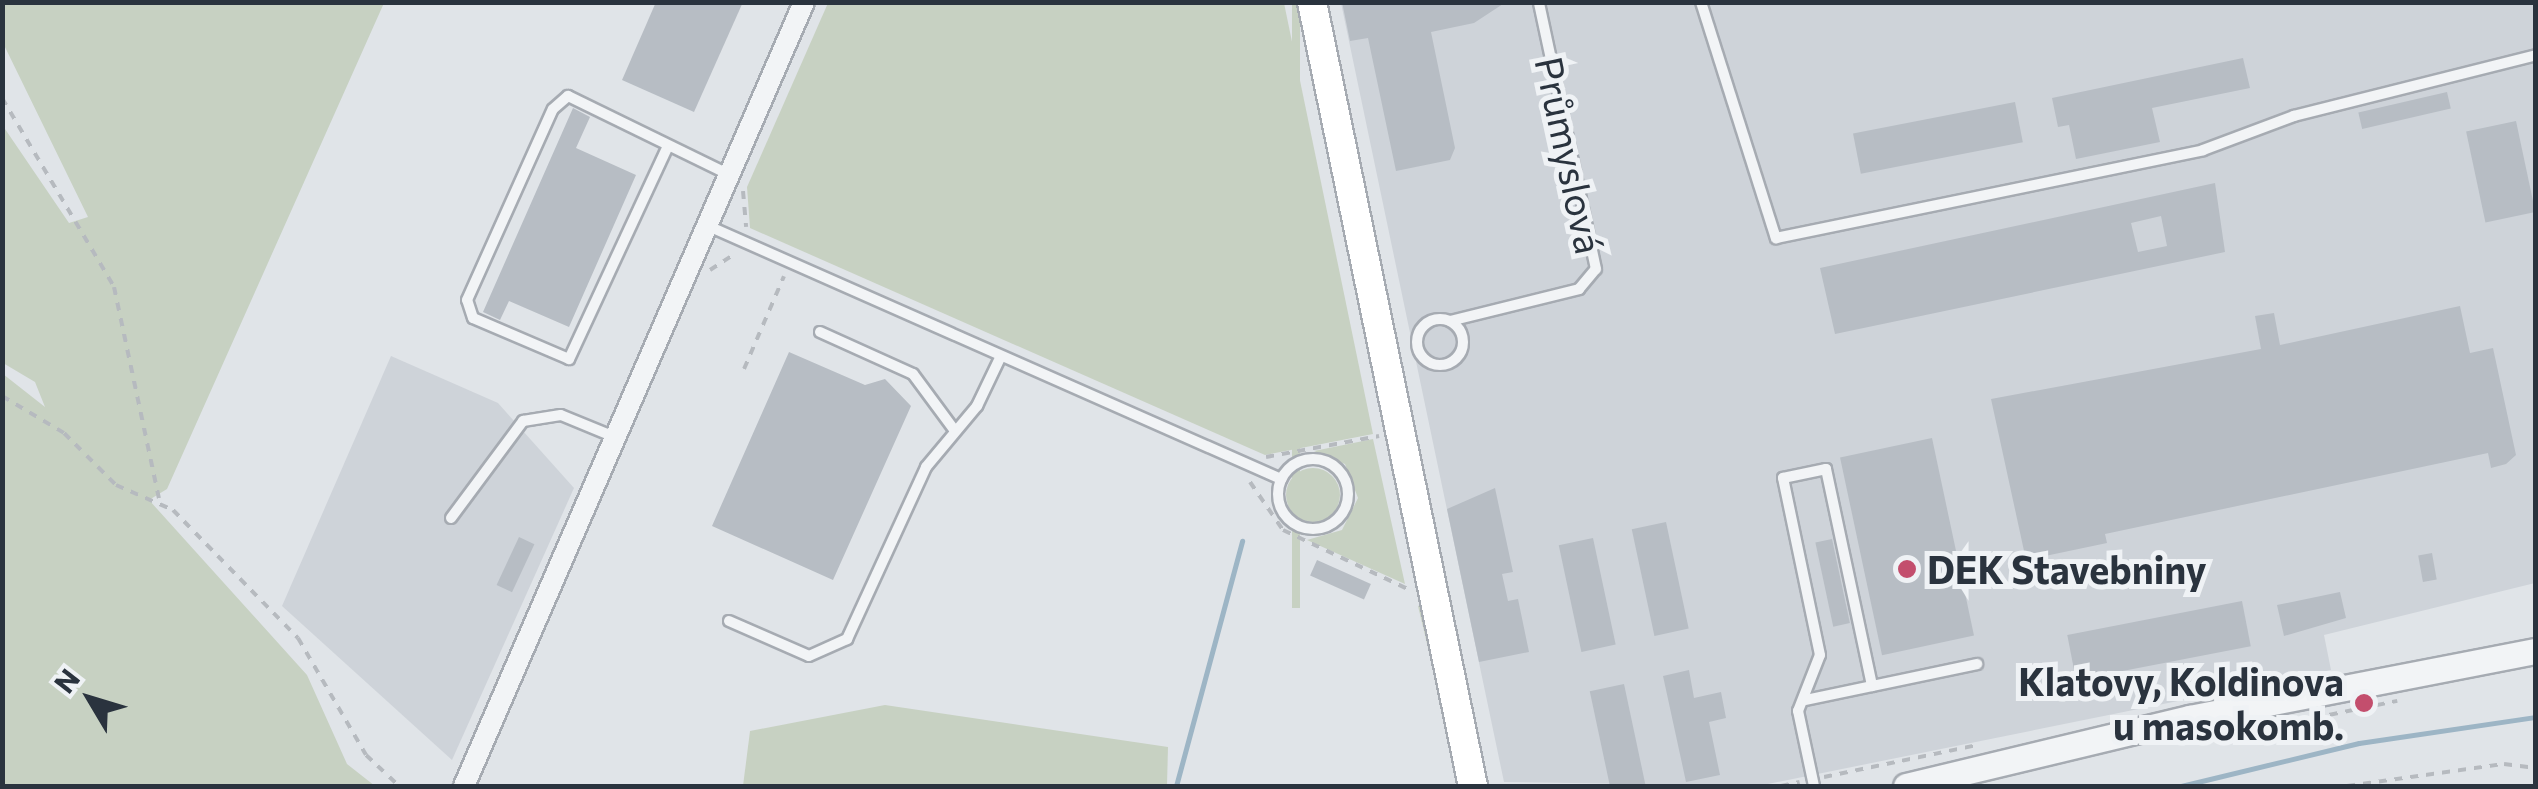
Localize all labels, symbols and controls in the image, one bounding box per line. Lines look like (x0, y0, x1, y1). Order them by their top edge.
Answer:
street label: Průmyslová (1527, 52, 1613, 258)
place label: DEK Stavebniny (1927, 546, 2207, 592)
marker: DEK Stavebniny (1896, 558, 1918, 580)
north arrow (40, 649, 140, 749)
place label: Klatovy, Koldinova u masokomb. (2018, 658, 2344, 748)
text: N (46, 662, 86, 699)
marker: Klatovy, Koldinova u masokomb. (2353, 692, 2375, 714)

